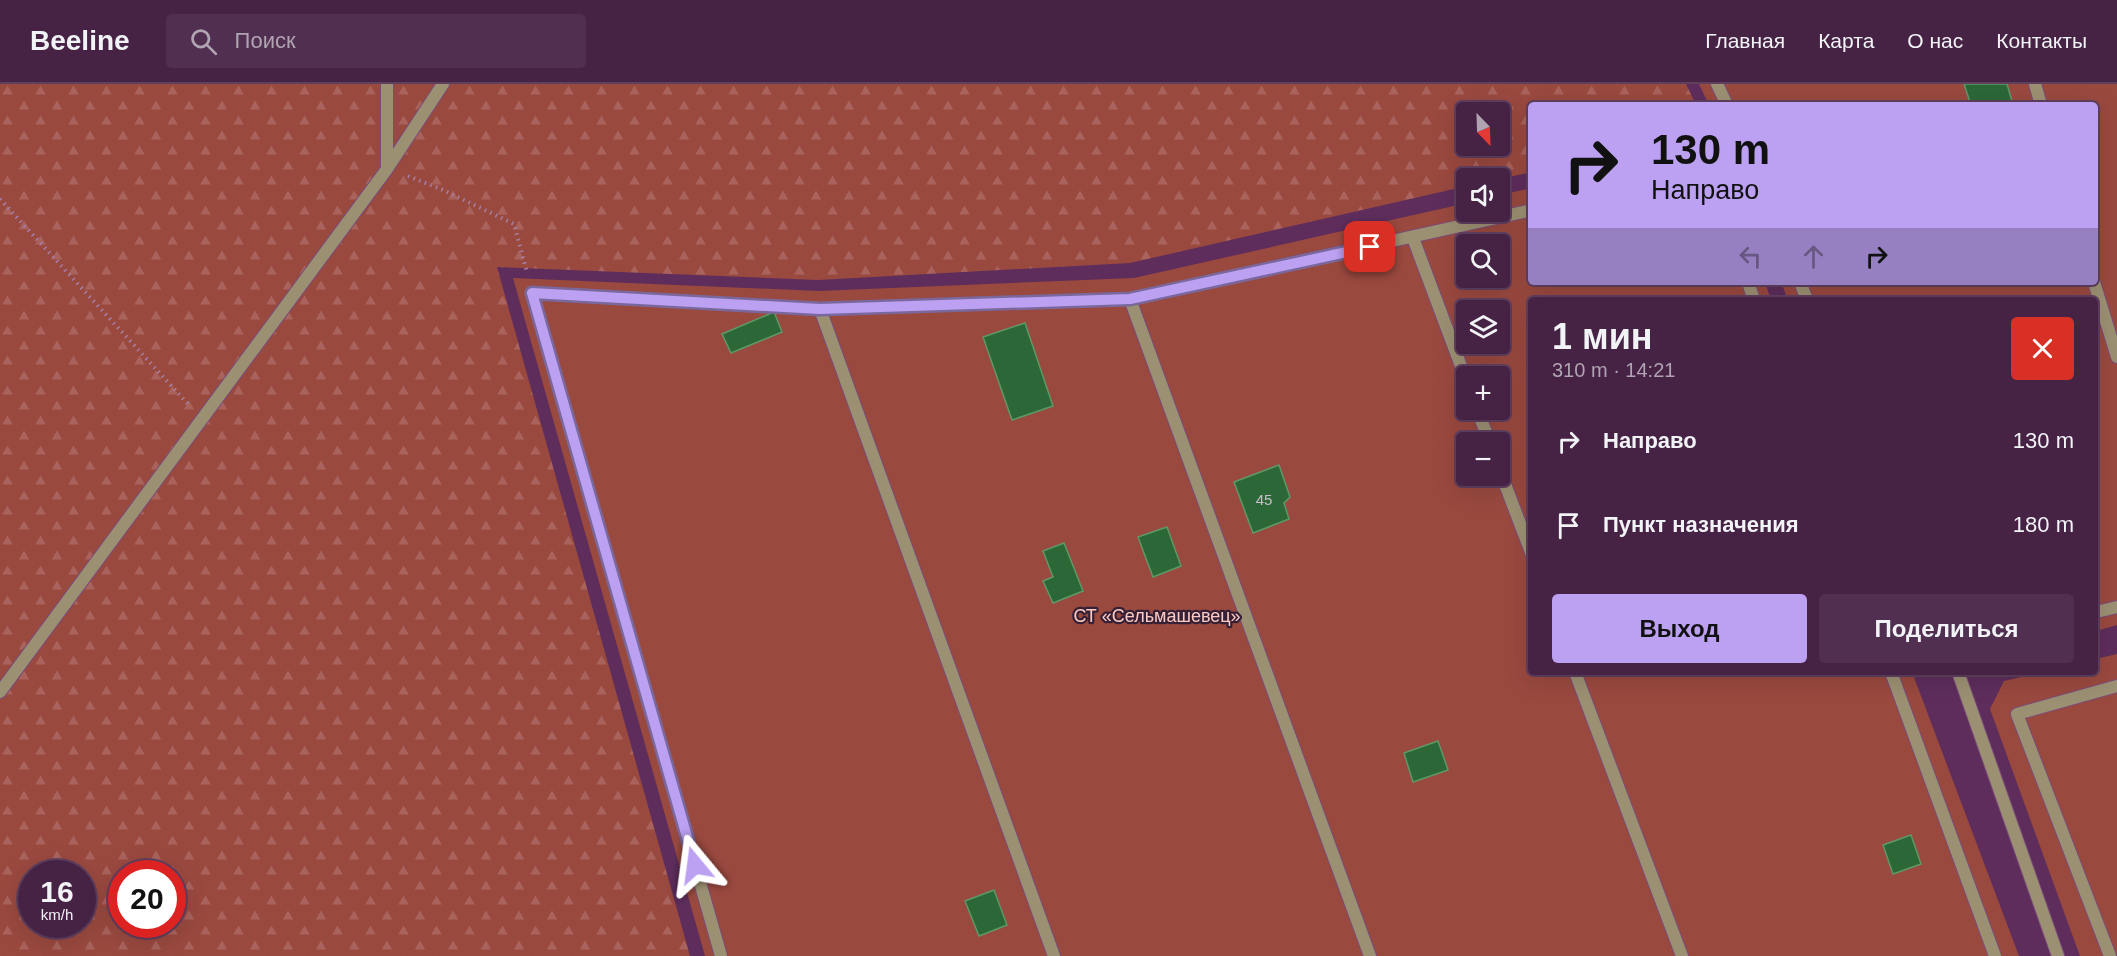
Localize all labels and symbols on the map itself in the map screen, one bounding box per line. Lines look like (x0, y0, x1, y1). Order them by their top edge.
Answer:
north arrow (1456, 102, 1510, 156)
pin (1344, 221, 1395, 272)
house number: 45 (1256, 491, 1272, 508)
park label: СТ «Сельмашевец» (1073, 606, 1241, 626)
position arrow (663, 833, 727, 897)
speed limit sign: 20 (108, 860, 186, 938)

